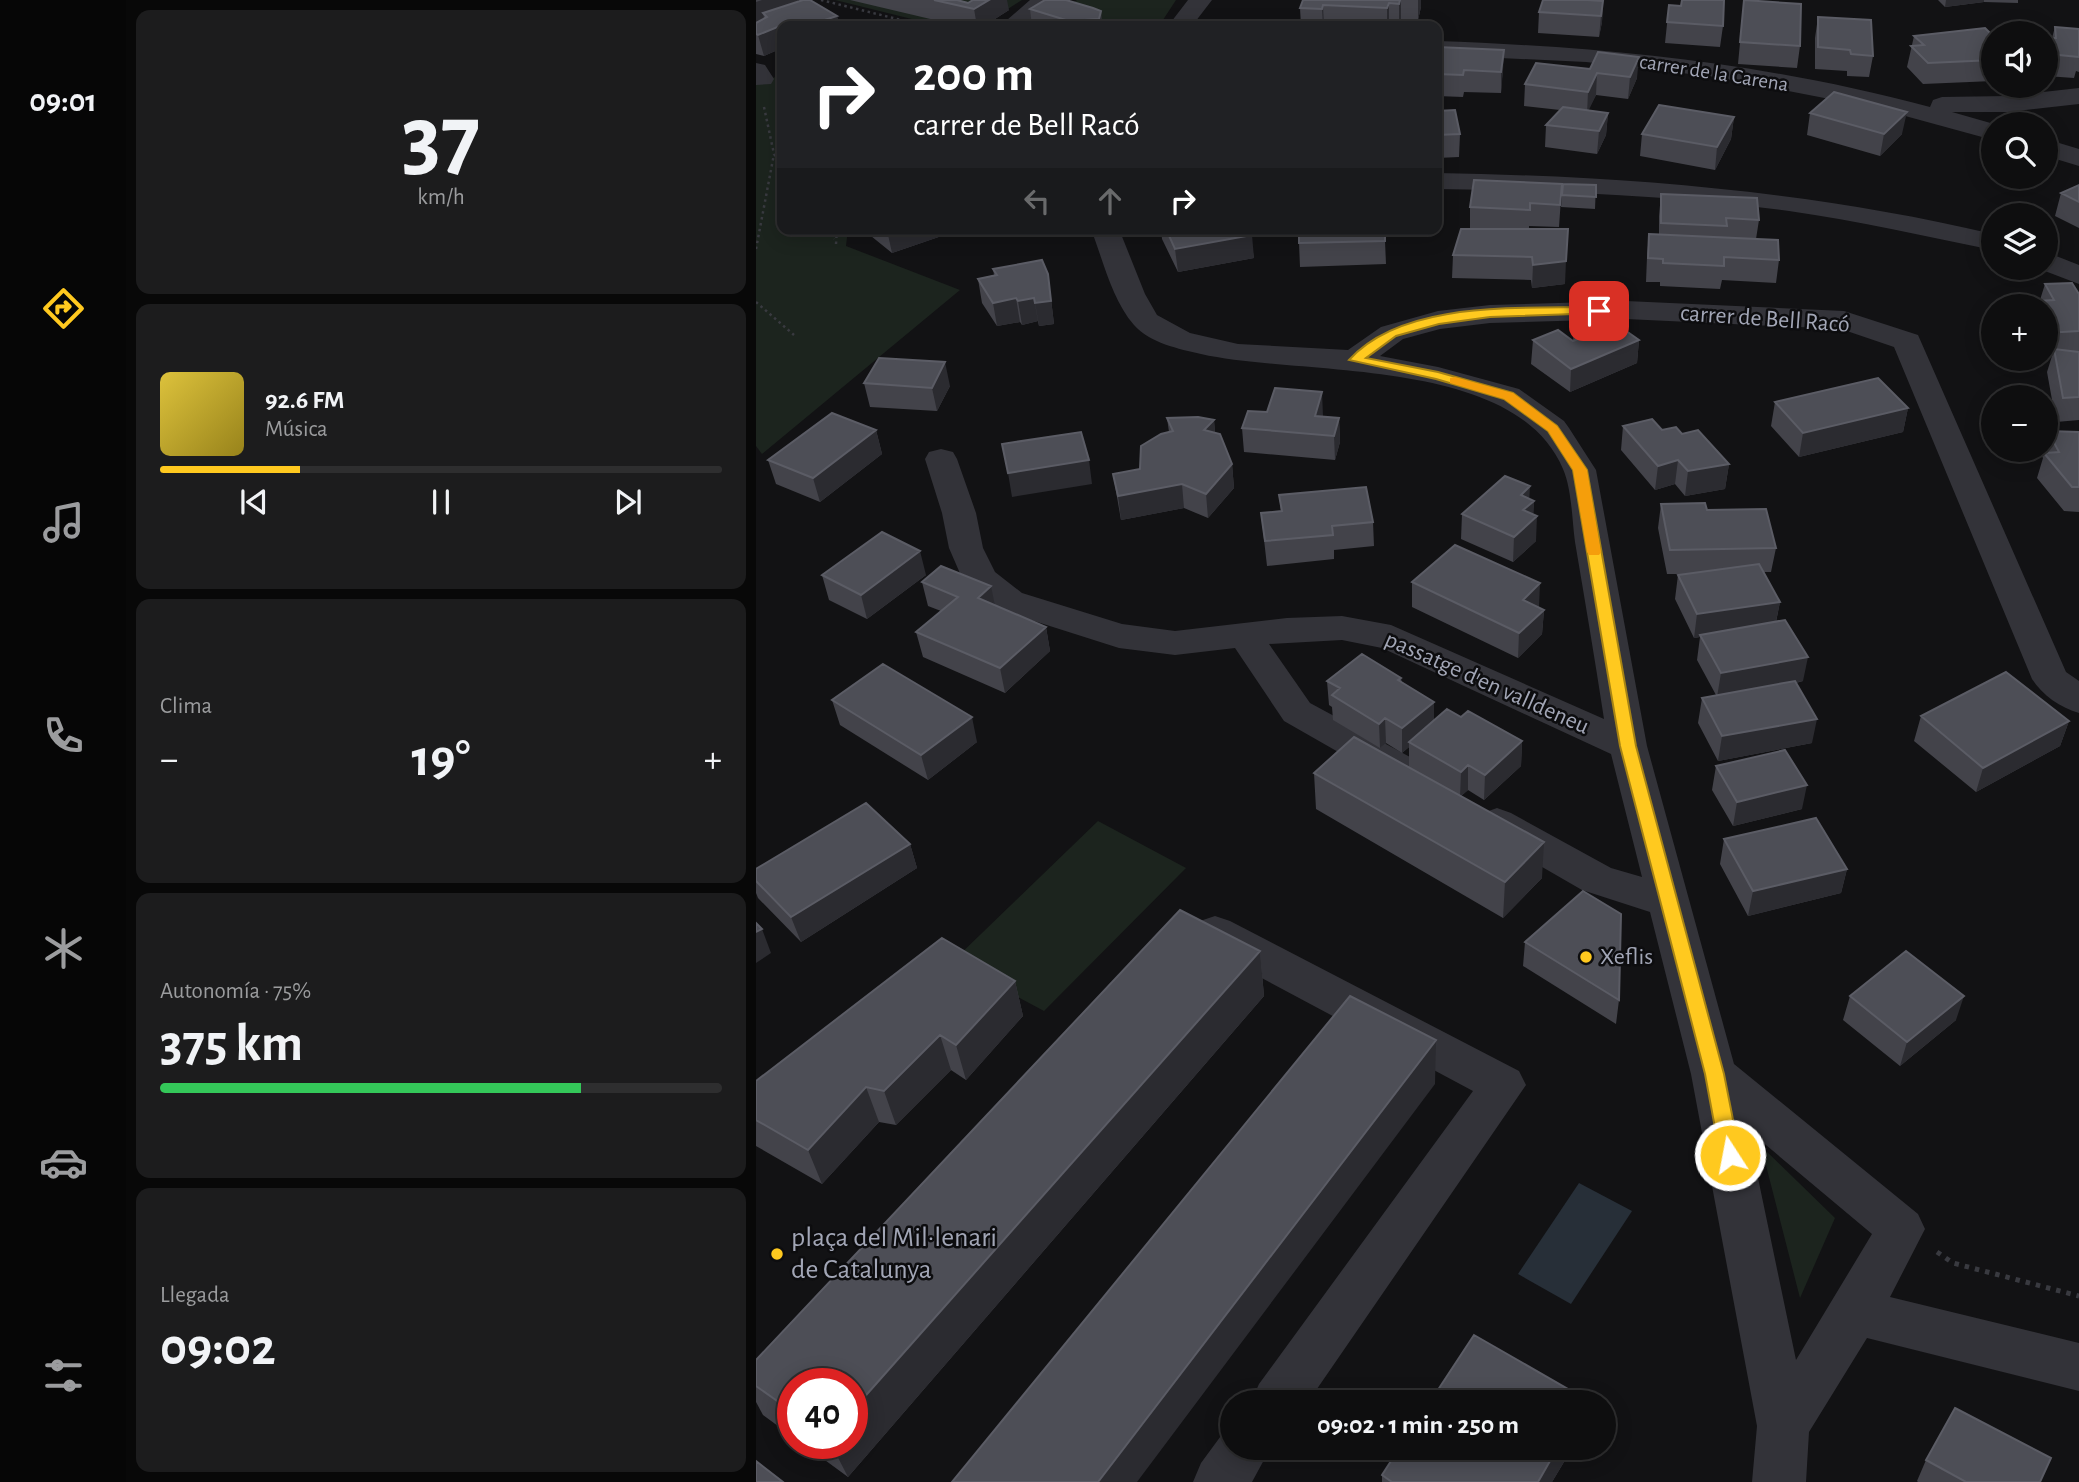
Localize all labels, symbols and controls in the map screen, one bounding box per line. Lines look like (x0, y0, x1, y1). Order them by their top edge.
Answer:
map controls (1981, 21, 2058, 462)
button: sound (1981, 21, 2058, 98)
icon: right (798, 49, 889, 140)
text: 200 m (913, 51, 1034, 100)
street label: carrer de la Carena (1638, 51, 1790, 95)
text: 09:01 (29, 85, 97, 117)
text: 37 (402, 93, 480, 184)
text: carrer de Bell Racó (913, 109, 1140, 141)
button: search (1981, 112, 2058, 189)
icon: left (1018, 182, 1056, 220)
icon: ahead (1091, 182, 1129, 220)
icon: right (1164, 182, 1202, 220)
text: km/h (417, 186, 465, 209)
button: layers (1981, 203, 2058, 280)
pin (1569, 281, 1629, 341)
icon: directions (39, 284, 88, 333)
icon: arrive (1580, 292, 1618, 330)
button: + (1981, 294, 2058, 371)
street label: carrer de Bell Racó (1679, 301, 1851, 337)
button: − (1981, 385, 2058, 462)
text: 92.6 FM (265, 387, 345, 413)
text: Música (265, 418, 328, 441)
icon: previous (235, 483, 273, 521)
icon: pause (422, 483, 460, 521)
icon: next (609, 483, 647, 521)
icon: music (39, 498, 88, 547)
street label: passatge d'en valldeneu (1381, 627, 1593, 739)
text: Clima (160, 695, 212, 718)
icon: phone (39, 711, 88, 760)
text: 19° (411, 733, 471, 785)
text: − (160, 741, 178, 779)
text: + (704, 741, 722, 779)
icon: climate (39, 924, 88, 973)
place label: Xeflis (1600, 945, 1653, 969)
marker: Xeflis (1578, 949, 1594, 965)
text: Autonomía · 75% (160, 980, 311, 1003)
text: 375 km (160, 1018, 303, 1070)
position arrow (1693, 1118, 1767, 1192)
icon: car (39, 1138, 88, 1187)
place label: plaça del Mil·lenari de Catalunya (791, 1224, 997, 1284)
marker: plaça del Mil·lenari de Catalunya (769, 1246, 785, 1262)
text: Llegada (160, 1284, 230, 1307)
text: 09:02 (160, 1322, 276, 1374)
icon: filters (39, 1351, 88, 1400)
speed limit sign: 40 (777, 1368, 868, 1459)
text: 09:02 · 1 min · 250 m (1317, 1412, 1519, 1438)

